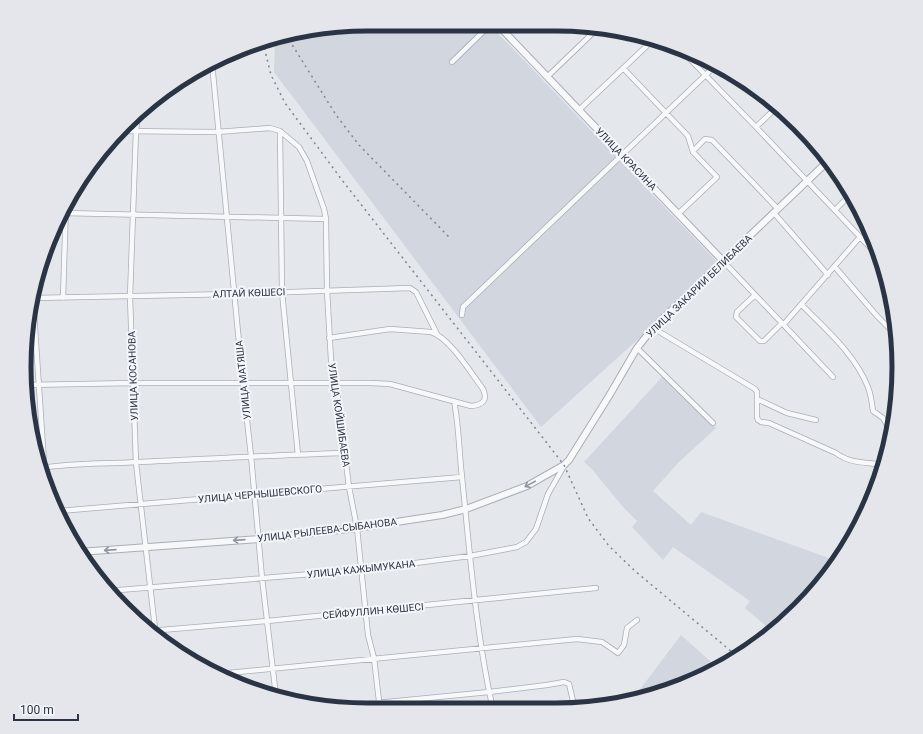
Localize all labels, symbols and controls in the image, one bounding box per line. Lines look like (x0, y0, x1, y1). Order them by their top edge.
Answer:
street label: УЛИЦА КРАСИНА (593, 125, 659, 193)
street label: УЛИЦА ЗАКАРИИ БЕЛИБАЕВА (644, 232, 754, 339)
street label: АЛТАЙ КӨШЕСІ (212, 285, 286, 300)
street label: УЛИЦА КОСАНОВА (126, 331, 140, 421)
street label: УЛИЦА МАТЯША (233, 339, 253, 420)
street label: УЛИЦА КОЙШИБАЕВА (326, 362, 353, 468)
one-way arrow (524, 481, 536, 488)
street label: УЛИЦА ЧЕРНЫШЕВСКОГО (198, 483, 323, 505)
street label: УЛИЦА РЫЛЕЕВА-СЫБАНОВА (257, 516, 398, 544)
one-way arrow (233, 537, 246, 544)
one-way arrow (104, 546, 117, 553)
street label: УЛИЦА КАЖЫМУКАНА (306, 558, 416, 580)
street label: СЕЙФУЛЛИН КӨШЕСІ (322, 600, 424, 621)
scale bar (14, 696, 78, 722)
text: 100 m (20, 703, 54, 717)

